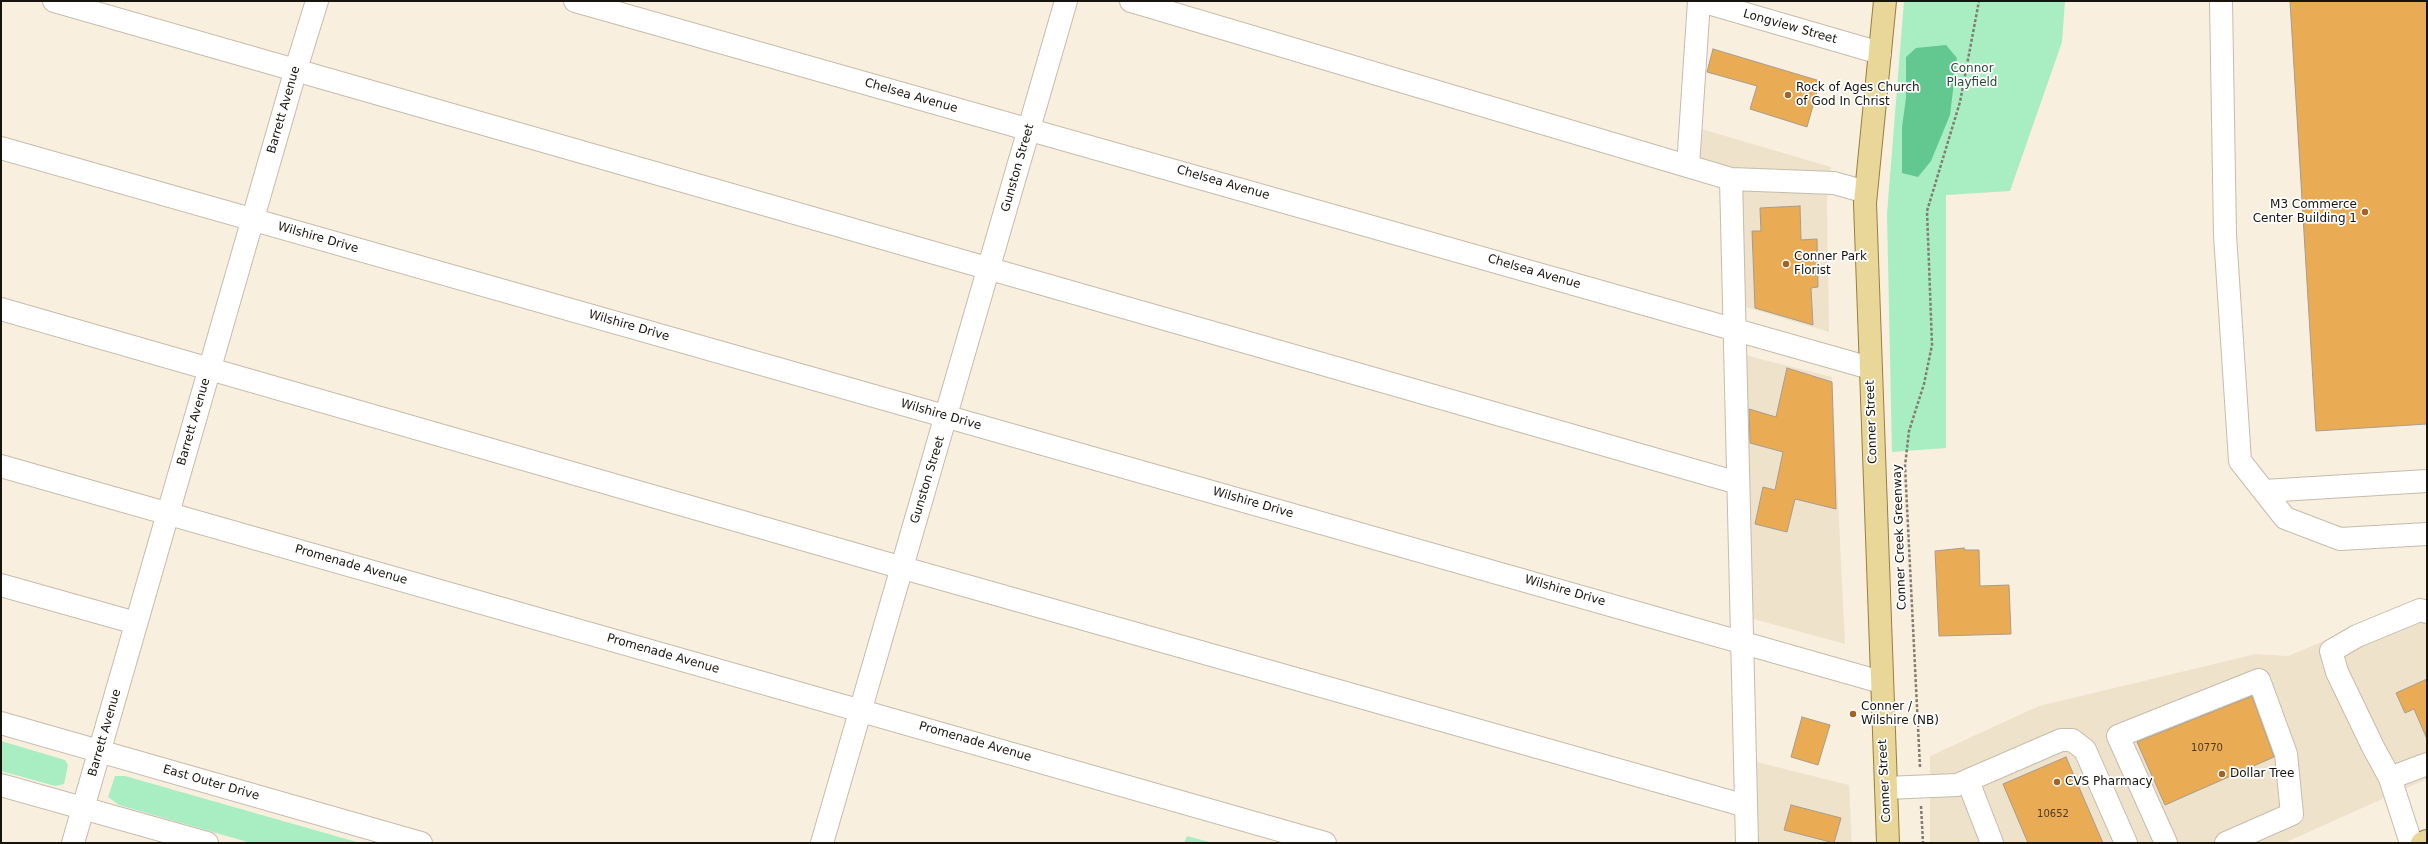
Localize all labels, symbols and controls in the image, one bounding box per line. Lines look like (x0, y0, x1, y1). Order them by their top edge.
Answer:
street label: Longview Street (1741, 7, 1839, 47)
park label: Connor Playfield (1947, 62, 1997, 90)
street label: Barrett Avenue (265, 65, 303, 155)
street label: Chelsea Avenue (863, 76, 959, 116)
place label: Rock of Ages Church of God In Christ (1796, 81, 1920, 109)
marker: Rock of Ages Church of God In Christ (1783, 90, 1793, 100)
street label: Gunston Street (999, 122, 1037, 214)
street label: Chelsea Avenue (1175, 163, 1271, 203)
place label: M3 Commerce Center Building 1 (2253, 198, 2357, 226)
marker: M3 Commerce Center Building 1 (2360, 207, 2370, 217)
street label: Wilshire Drive (276, 220, 360, 256)
place label: Conner Park Florist (1794, 250, 1867, 278)
street label: Chelsea Avenue (1486, 252, 1582, 292)
marker: Conner Park Florist (1781, 259, 1791, 269)
street label: Wilshire Drive (587, 308, 671, 344)
street label: Barrett Avenue (175, 377, 213, 467)
street label: Conner Street (1863, 380, 1881, 464)
street label: Wilshire Drive (899, 397, 983, 433)
street label: Gunston Street (908, 435, 948, 525)
street label: Conner Creek Greenway (1890, 464, 1910, 610)
street label: Wilshire Drive (1211, 485, 1295, 521)
street label: Promenade Avenue (293, 542, 409, 588)
street label: Wilshire Drive (1523, 573, 1607, 609)
street label: Promenade Avenue (605, 631, 721, 677)
street label: Barrett Avenue (86, 688, 124, 778)
place label: Conner / Wilshire (NB) (1861, 700, 1939, 728)
marker: Conner / Wilshire (NB) (1848, 709, 1858, 719)
street label: Promenade Avenue (917, 719, 1033, 765)
street label: Conner Street (1876, 739, 1894, 823)
house number: 10770 (2191, 742, 2223, 754)
street label: East Outer Drive (161, 762, 261, 804)
place label: Dollar Tree (2230, 767, 2294, 781)
marker: Dollar Tree (2217, 769, 2227, 779)
place label: CVS Pharmacy (2065, 775, 2153, 789)
marker: CVS Pharmacy (2052, 777, 2062, 787)
house number: 10652 (2037, 808, 2069, 820)

